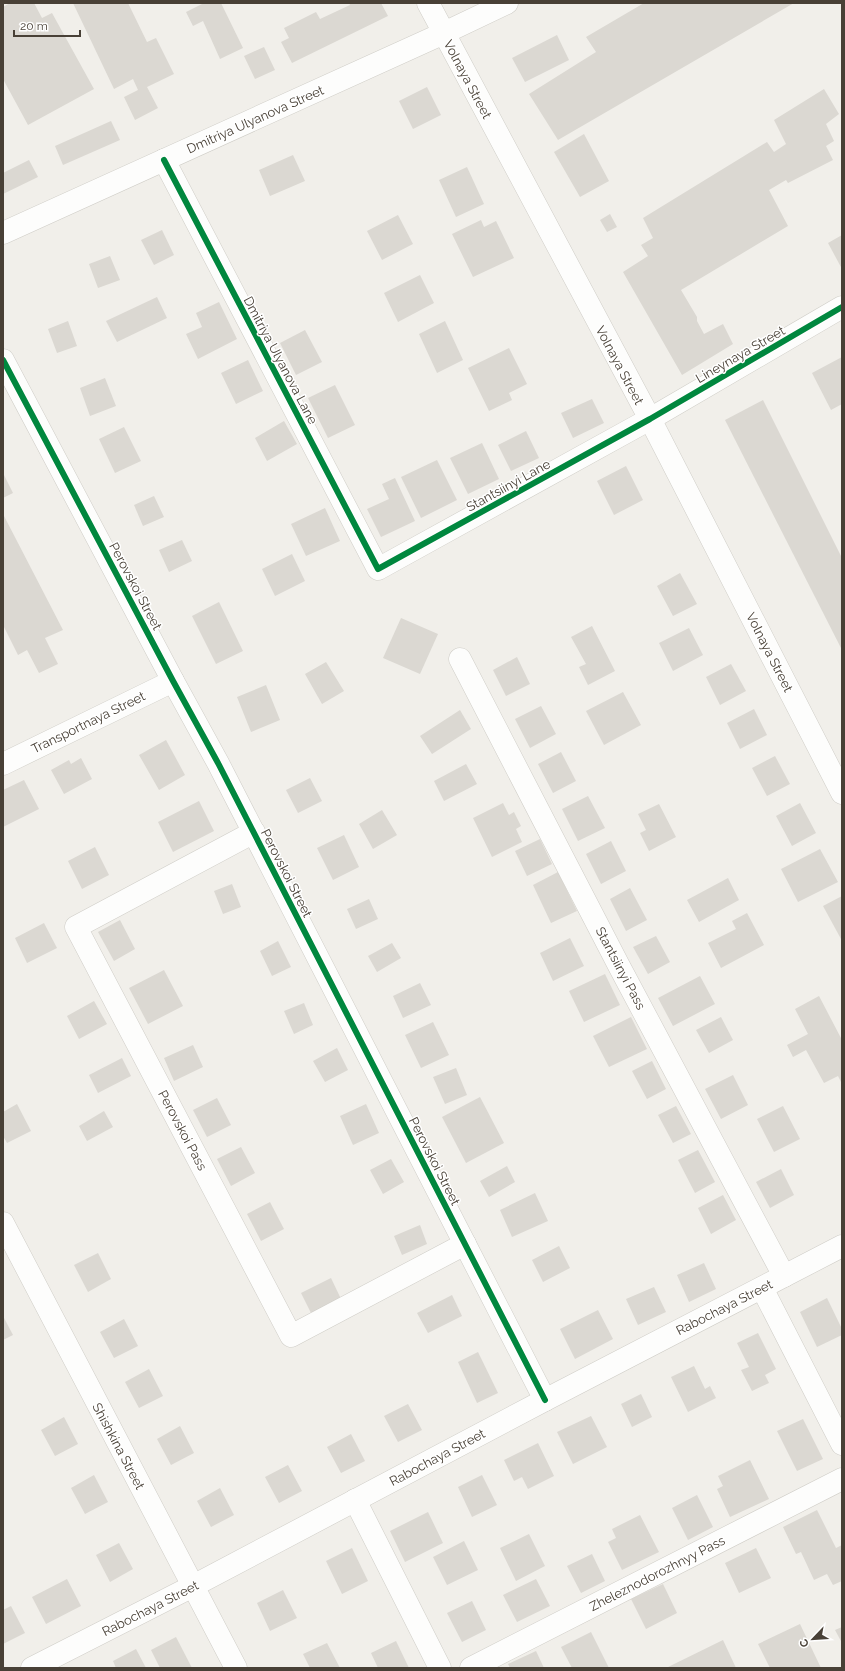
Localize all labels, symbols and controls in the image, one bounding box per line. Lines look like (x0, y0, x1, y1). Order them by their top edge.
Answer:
scale bar (14, 12, 80, 38)
text: 20 m (20, 19, 48, 33)
street label: Volnaya Street (441, 37, 495, 122)
street label: Dmitriya Ulyanova Street (184, 82, 327, 156)
street label: Dmitriya Ulyanova Lane (241, 294, 321, 427)
street label: Volnaya Street (593, 323, 647, 408)
street label: Lineynaya Street (693, 323, 788, 386)
street label: Stantsiinyi Lane (464, 456, 553, 515)
street label: Perovskoi Street (106, 540, 165, 633)
street label: Volnaya Street (743, 610, 796, 695)
street label: Transportnaya Street (29, 688, 148, 757)
street label: Perovskoi Street (258, 827, 316, 920)
street label: Stantsiinyi Pass (592, 924, 649, 1012)
street label: Perovskoi Pass (155, 1088, 210, 1173)
street label: Perovskoi Street (406, 1115, 464, 1208)
street label: Rabochaya Street (674, 1276, 775, 1338)
street label: Shishkina Street (89, 1400, 148, 1493)
street label: Rabochaya Street (387, 1426, 488, 1489)
street label: Zheleznodorozhnyy Pass (587, 1533, 727, 1614)
street label: Rabochaya Street (100, 1577, 201, 1639)
north arrow (793, 1619, 833, 1659)
text: С (797, 1636, 812, 1649)

